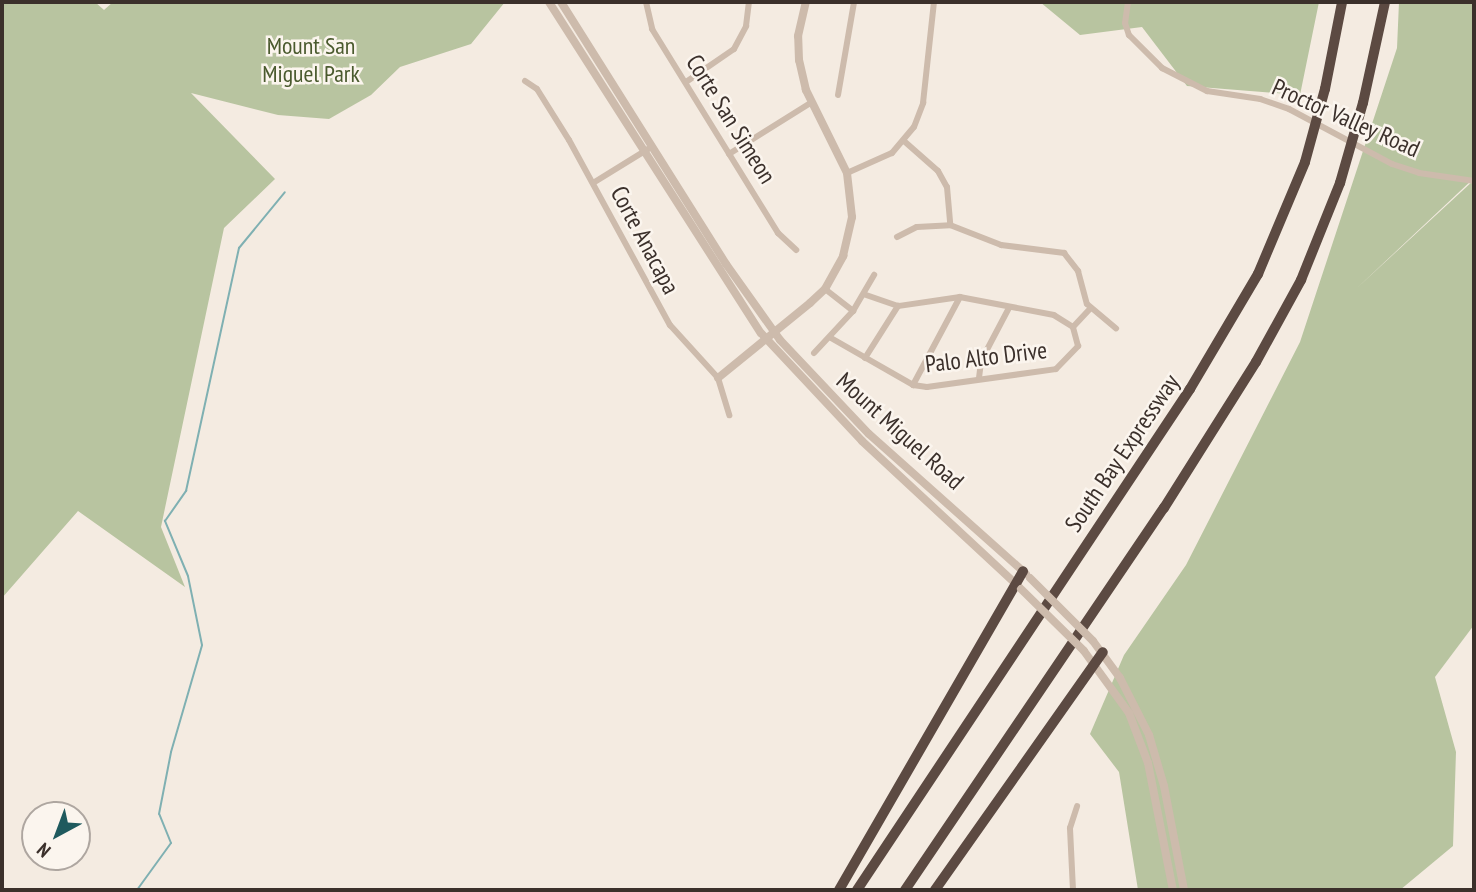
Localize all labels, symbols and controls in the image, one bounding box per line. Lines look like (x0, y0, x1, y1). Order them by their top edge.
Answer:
park label: Mount San Miguel Park (262, 32, 360, 88)
street label: Corte San Simeon (680, 49, 782, 189)
street label: Proctor Valley Road (1267, 72, 1425, 164)
street label: Corte Anacapa (604, 181, 686, 299)
street label: Palo Alto Drive (923, 335, 1049, 379)
street label: Mount Miguel Road (830, 366, 970, 496)
street label: South Bay Expressway (1058, 368, 1186, 538)
north arrow (21, 801, 91, 871)
text: N (32, 838, 55, 863)

